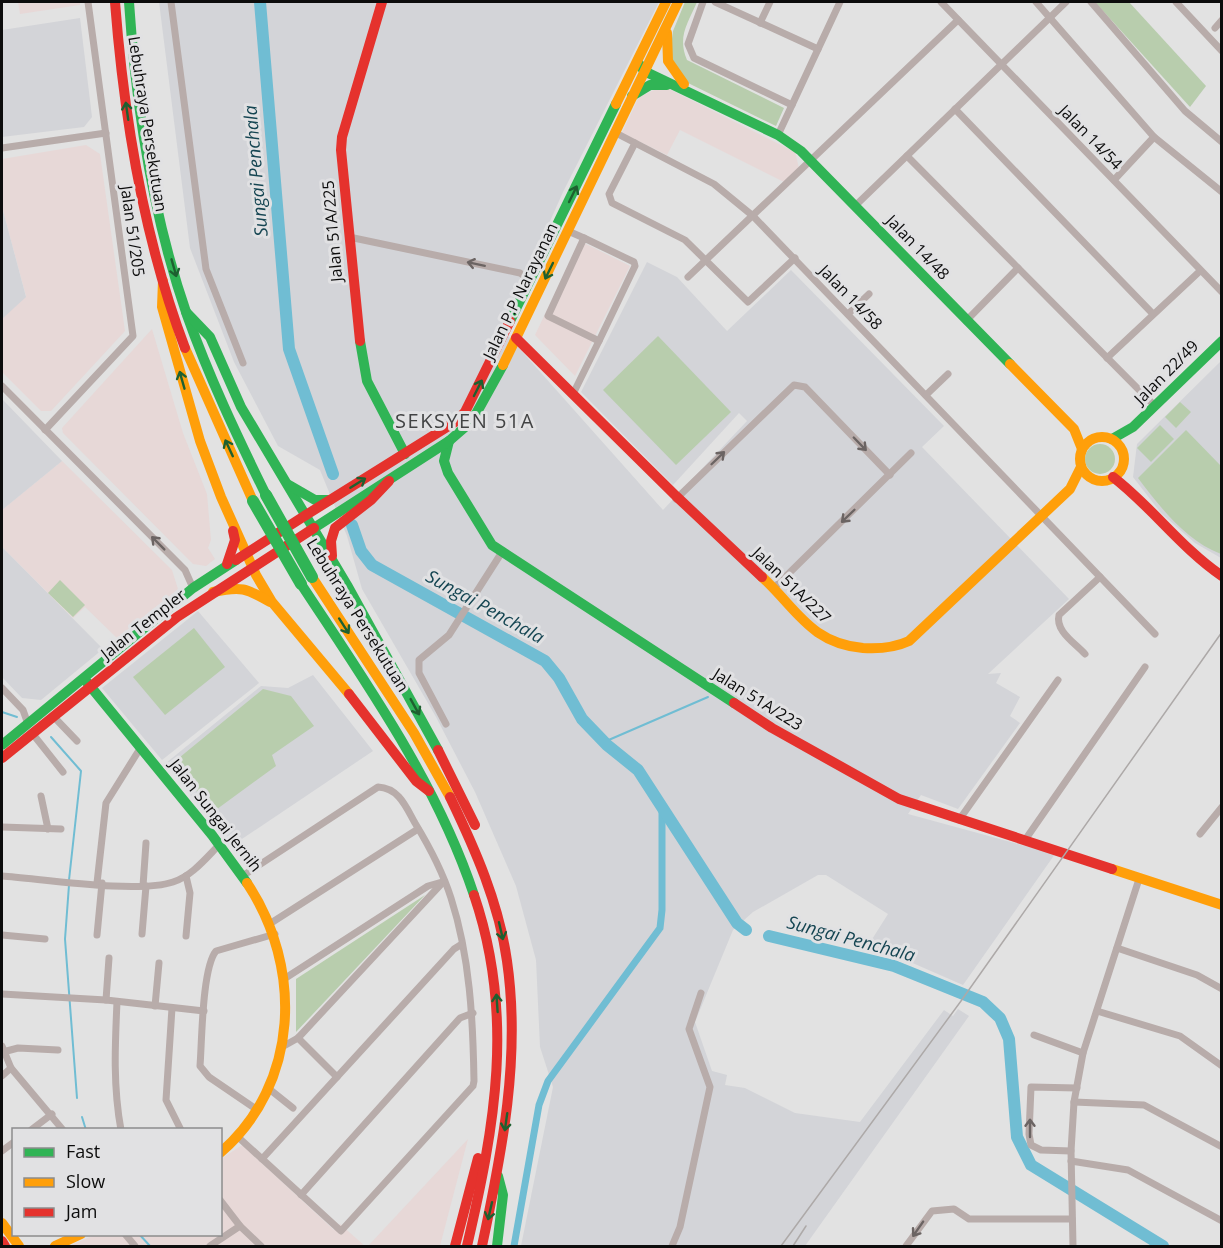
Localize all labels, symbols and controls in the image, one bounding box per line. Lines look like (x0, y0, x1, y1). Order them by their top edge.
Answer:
street label: Lebuhraya Persekutuan (123, 35, 173, 213)
street label: Jalan 14/54 (1053, 98, 1128, 174)
one-way arrow (121, 101, 132, 121)
water label: Sungai Penchala (237, 105, 273, 238)
street label: Jalan 51A/225 (317, 179, 348, 285)
street label: Jalan 51/205 (115, 182, 150, 278)
one-way arrow (567, 185, 579, 203)
street label: Jalan 14/48 (880, 208, 955, 284)
street label: Jalan P.P Narayanan (476, 219, 563, 365)
one-way arrow (169, 258, 180, 277)
one-way arrow (466, 258, 486, 269)
street label: Jalan 14/58 (813, 258, 888, 334)
one-way arrow (542, 262, 554, 280)
street label: Jalan 22/49 (1128, 335, 1203, 410)
one-way arrow (176, 371, 187, 390)
one-way arrow (472, 379, 484, 397)
district label: SEKSYEN 51A (395, 407, 535, 434)
one-way arrow (852, 436, 867, 451)
one-way arrow (222, 439, 234, 457)
one-way arrow (711, 451, 726, 466)
one-way arrow (349, 476, 366, 488)
one-way arrow (840, 508, 855, 523)
street label: Lebuhraya Persekutuan (302, 534, 414, 696)
one-way arrow (150, 536, 165, 551)
street label: Jalan 51A/227 (746, 540, 836, 628)
water label: Sungai Penchala (422, 564, 549, 649)
street label: Jalan Templer (94, 584, 190, 665)
one-way arrow (338, 617, 350, 634)
street label: Jalan 51A/223 (707, 662, 807, 735)
one-way arrow (410, 698, 421, 716)
street label: Jalan Sungai Jernih (164, 752, 267, 876)
water label: Sungai Penchala (785, 909, 918, 967)
one-way arrow (495, 921, 507, 940)
one-way arrow (491, 993, 502, 1013)
one-way arrow (500, 1111, 511, 1131)
one-way arrow (1024, 1119, 1036, 1139)
legend (12, 1128, 222, 1236)
text: Fast (66, 1139, 100, 1163)
text: Slow (66, 1169, 105, 1193)
text: Jam (64, 1199, 98, 1223)
one-way arrow (483, 1201, 495, 1220)
one-way arrow (912, 1221, 924, 1237)

